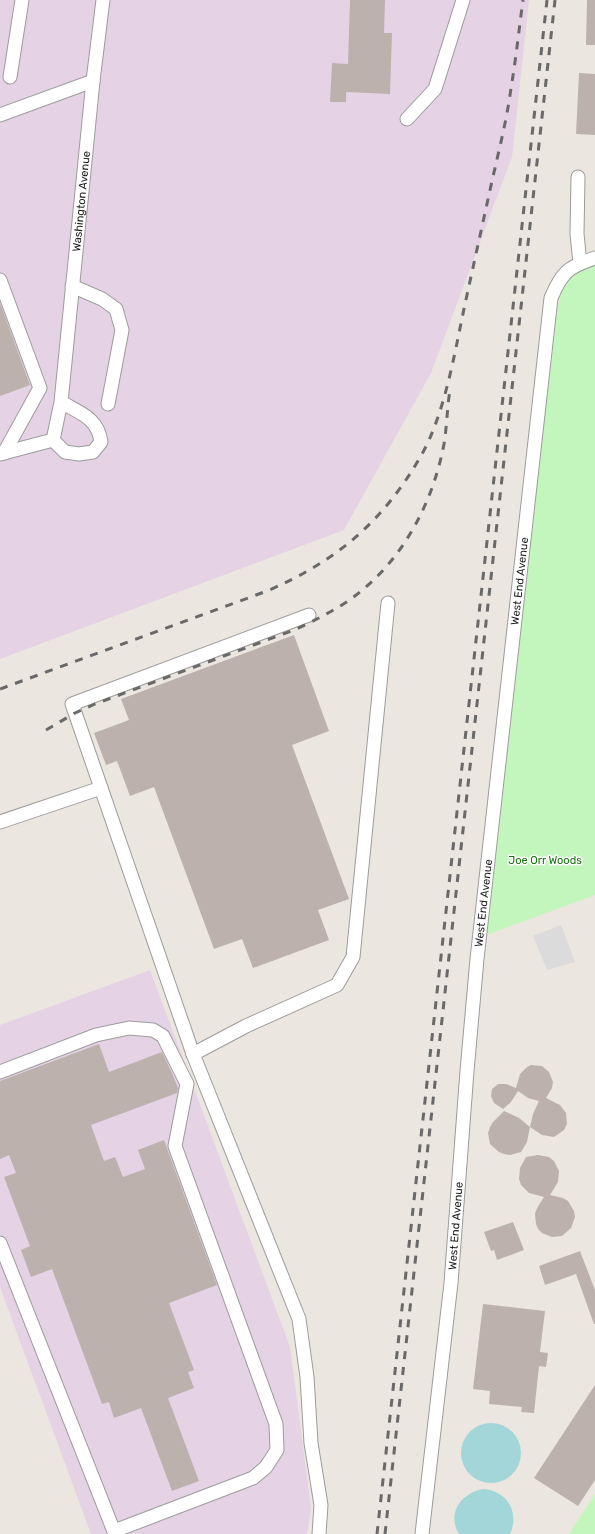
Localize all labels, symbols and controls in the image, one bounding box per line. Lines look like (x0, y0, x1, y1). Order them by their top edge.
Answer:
street label: Washington Avenue (70, 150, 93, 252)
street label: West End Avenue (508, 537, 531, 626)
park label: Joe Orr Woods (508, 854, 582, 867)
street label: West End Avenue (472, 859, 495, 948)
street label: West End Avenue (446, 1181, 466, 1270)

